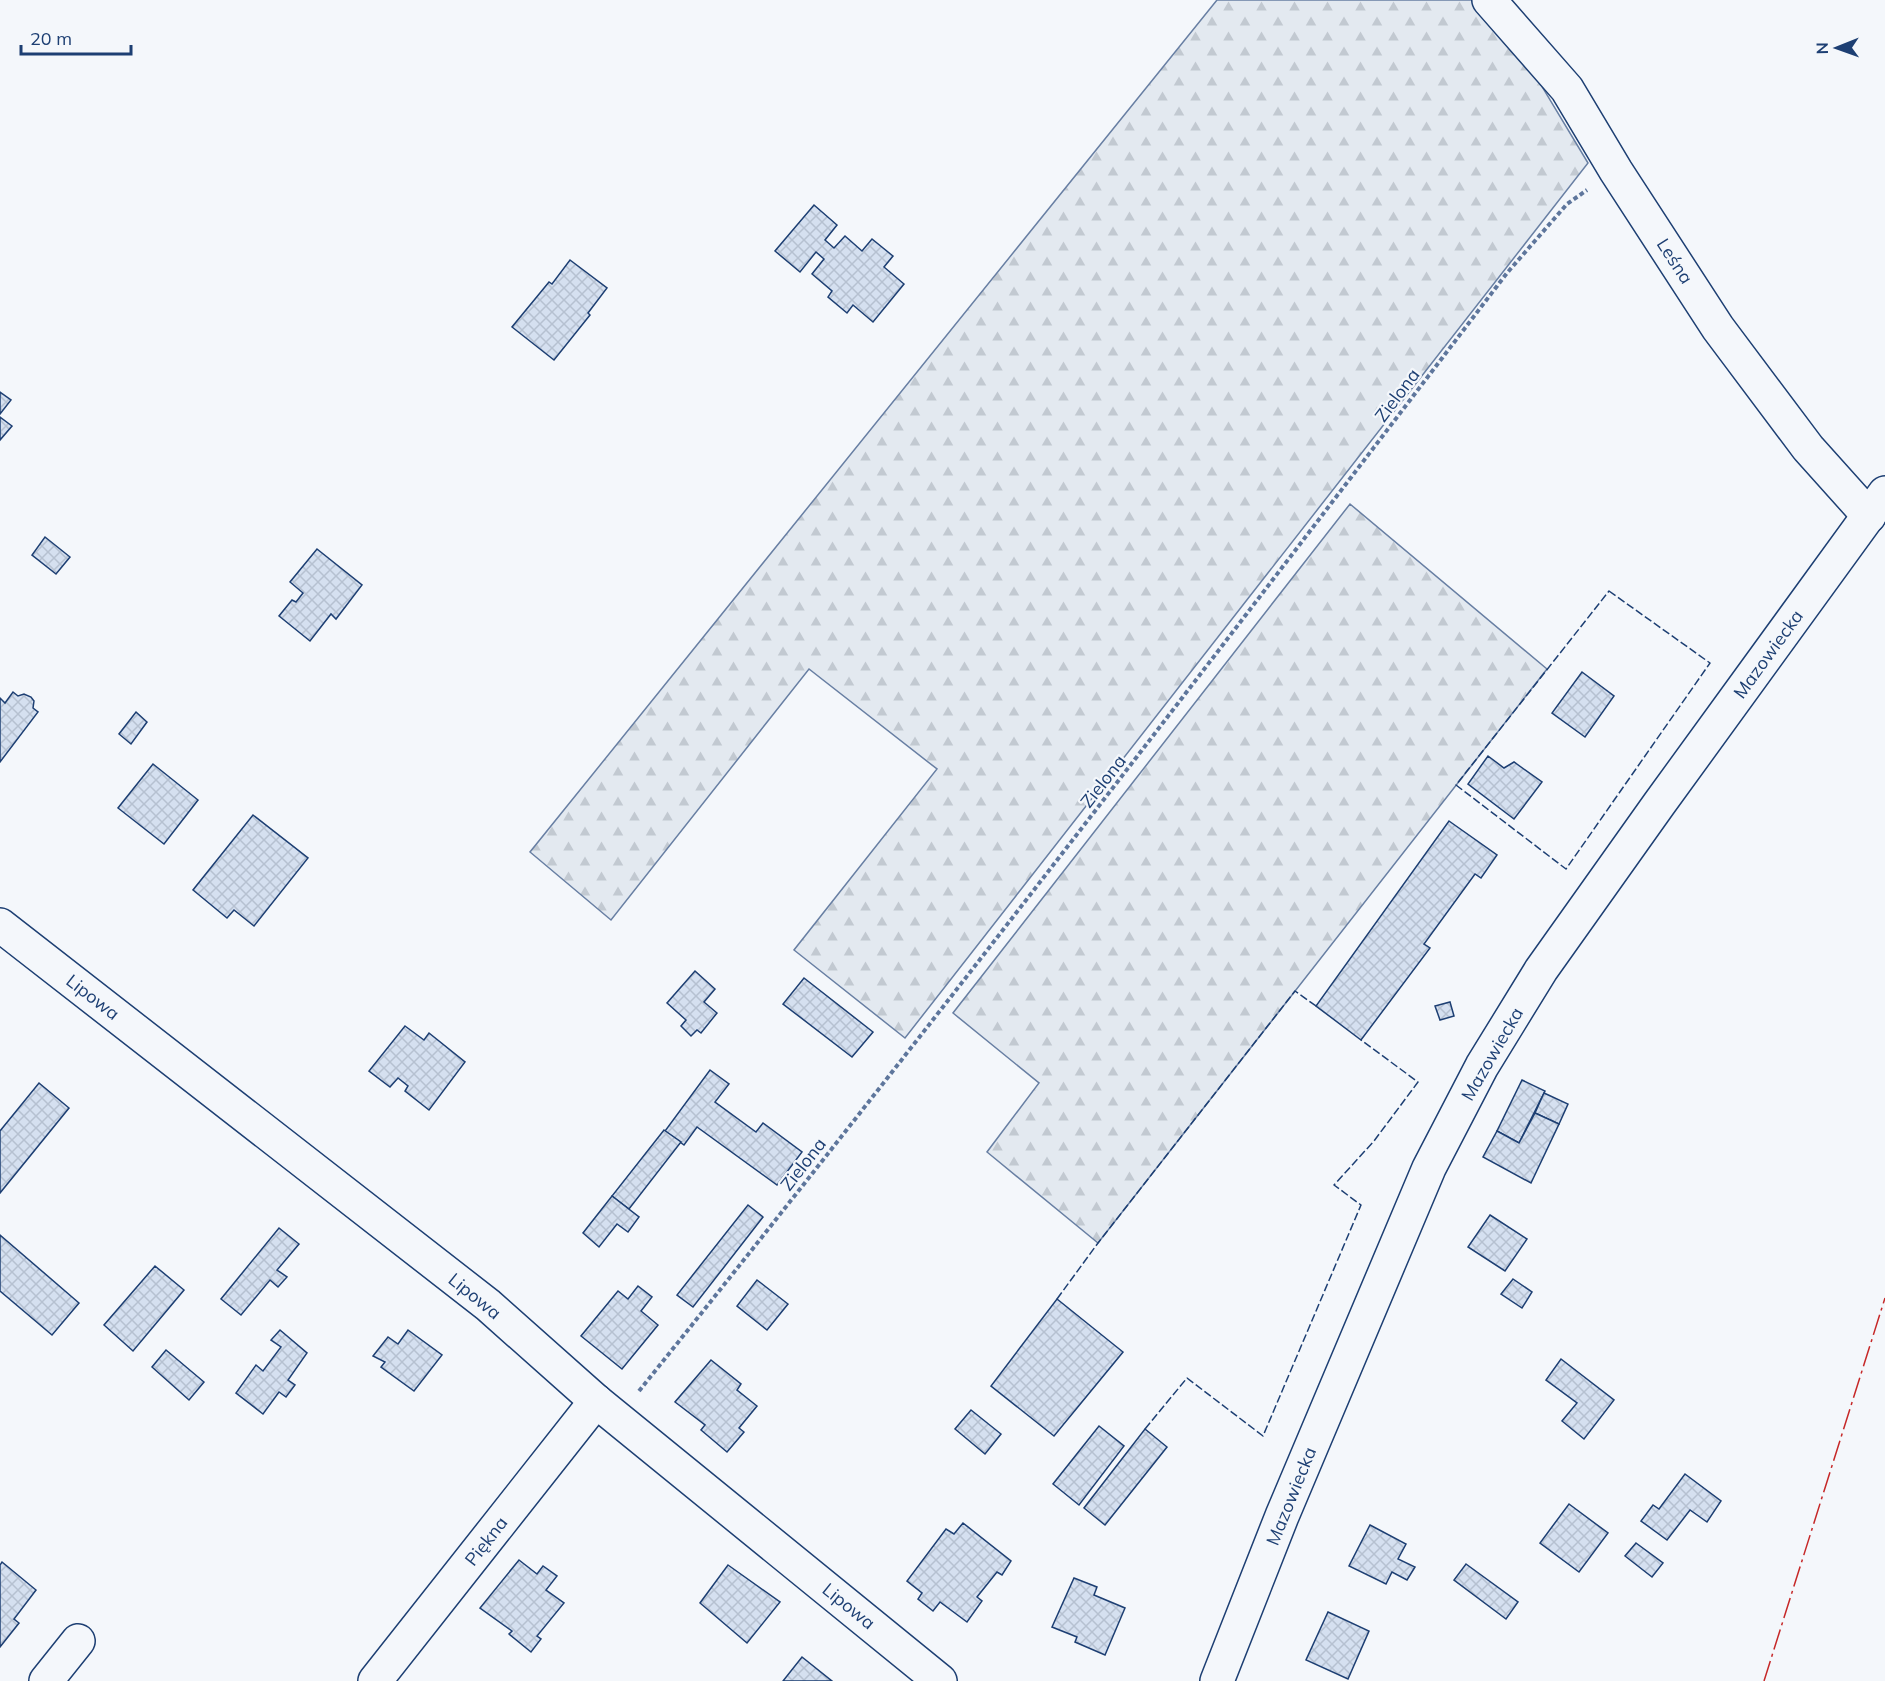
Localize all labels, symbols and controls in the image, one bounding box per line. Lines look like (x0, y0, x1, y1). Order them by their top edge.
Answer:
scale bar (21, 18, 130, 56)
north arrow (1807, 18, 1867, 78)
text: 20 m (30, 27, 72, 50)
text: N (1812, 42, 1832, 54)
street label: Leśna (1652, 234, 1698, 288)
street label: Zielona (1370, 364, 1424, 426)
street label: Mazowiecka (1728, 605, 1808, 703)
street label: Zielona (1075, 750, 1131, 812)
street label: Lipowa (62, 969, 124, 1025)
street label: Mazowiecka (1456, 1003, 1528, 1105)
street label: Zielona (775, 1133, 831, 1195)
street label: Lipowa (444, 1268, 506, 1324)
street label: Mazowiecka (1261, 1443, 1321, 1549)
street label: Piękna (460, 1512, 512, 1570)
street label: Lipowa (818, 1578, 880, 1634)

